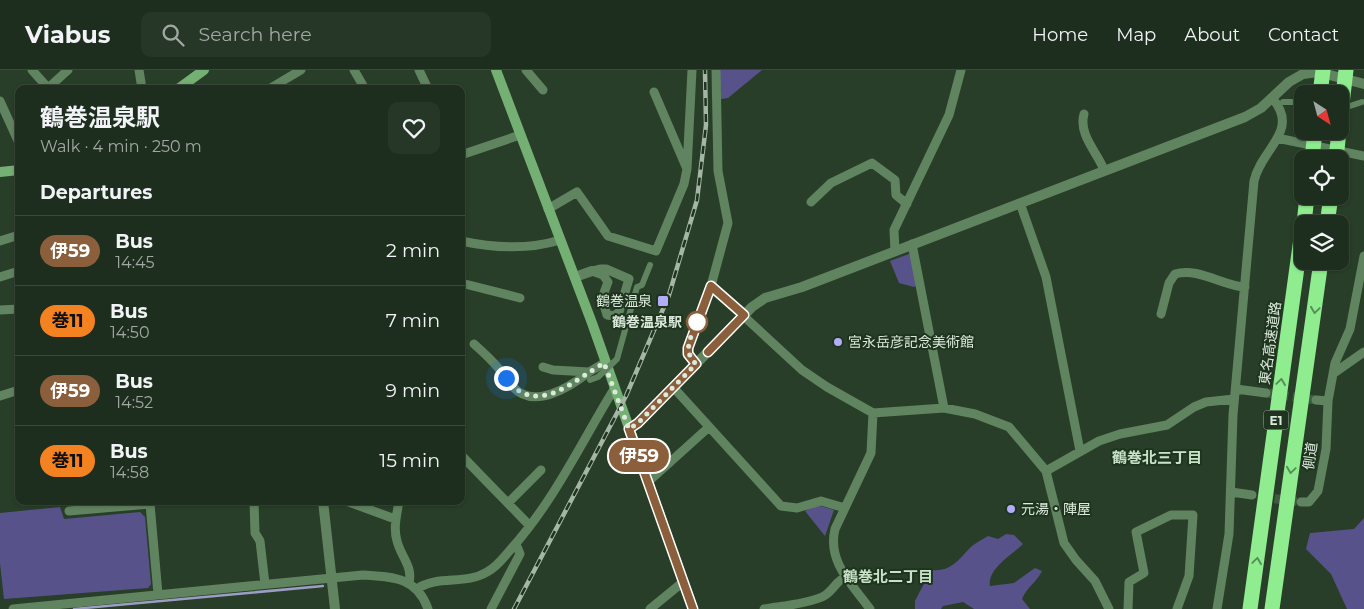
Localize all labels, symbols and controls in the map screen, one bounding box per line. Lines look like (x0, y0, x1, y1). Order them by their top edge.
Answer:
search box (141, 12, 491, 57)
text: Viabus (25, 20, 111, 49)
icon: search (159, 21, 187, 49)
text: Search here (199, 23, 312, 46)
text: Home (1032, 24, 1088, 46)
text: Map (1116, 24, 1156, 46)
text: About (1184, 24, 1240, 46)
text: Contact (1268, 24, 1339, 46)
north arrow (1294, 85, 1349, 140)
map controls (1294, 85, 1349, 270)
button: heart (388, 102, 440, 154)
text: 鶴巻温泉駅 (40, 103, 160, 132)
text: Walk · 4 min · 250 m (40, 137, 202, 156)
button: locate (1294, 150, 1349, 205)
text: Departures (40, 181, 152, 204)
button: layers (1294, 215, 1349, 270)
text: Bus (115, 230, 153, 253)
text: 2 min (386, 239, 440, 262)
text: 伊59 (50, 240, 90, 262)
text: 14:45 (115, 253, 155, 272)
place label: 鶴巻温泉 (596, 292, 652, 310)
marker: 鶴巻温泉 (656, 294, 670, 308)
text: Bus (110, 300, 148, 323)
street label: 東名高速道路 (1255, 300, 1285, 386)
one-way arrow (1310, 305, 1320, 314)
text: 7 min (386, 309, 440, 332)
text: 巻11 (51, 310, 84, 332)
marker: 鶴巻温泉駅 (686, 311, 708, 333)
place label: 鶴巻温泉駅 (612, 313, 682, 331)
text: 14:50 (110, 323, 150, 342)
place label: 宮永岳彦記念美術館 (848, 333, 974, 351)
marker: 宮永岳彦記念美術館 (832, 336, 844, 348)
your location (494, 366, 519, 391)
text: Bus (115, 370, 153, 393)
one-way arrow (1276, 378, 1286, 387)
text: 9 min (385, 379, 440, 402)
text: 伊59 (50, 380, 90, 402)
text: 14:52 (115, 393, 153, 412)
road number: E1 (1264, 410, 1288, 430)
text: Bus (110, 440, 148, 463)
line badge: 伊59 (610, 440, 668, 472)
street label: 側道 (1299, 441, 1321, 471)
text: 伊59 (619, 445, 659, 467)
district label: 鶴巻北三丁目 (1112, 448, 1202, 467)
text: 15 min (379, 449, 440, 472)
text: 巻11 (51, 450, 84, 472)
text: 14:58 (110, 463, 149, 482)
one-way arrow (1287, 466, 1297, 475)
place label: 元湯・陣屋 (1021, 500, 1091, 518)
marker: 元湯・陣屋 (1005, 503, 1017, 515)
one-way arrow (1251, 556, 1262, 564)
district label: 鶴巻北二丁目 (843, 567, 933, 586)

